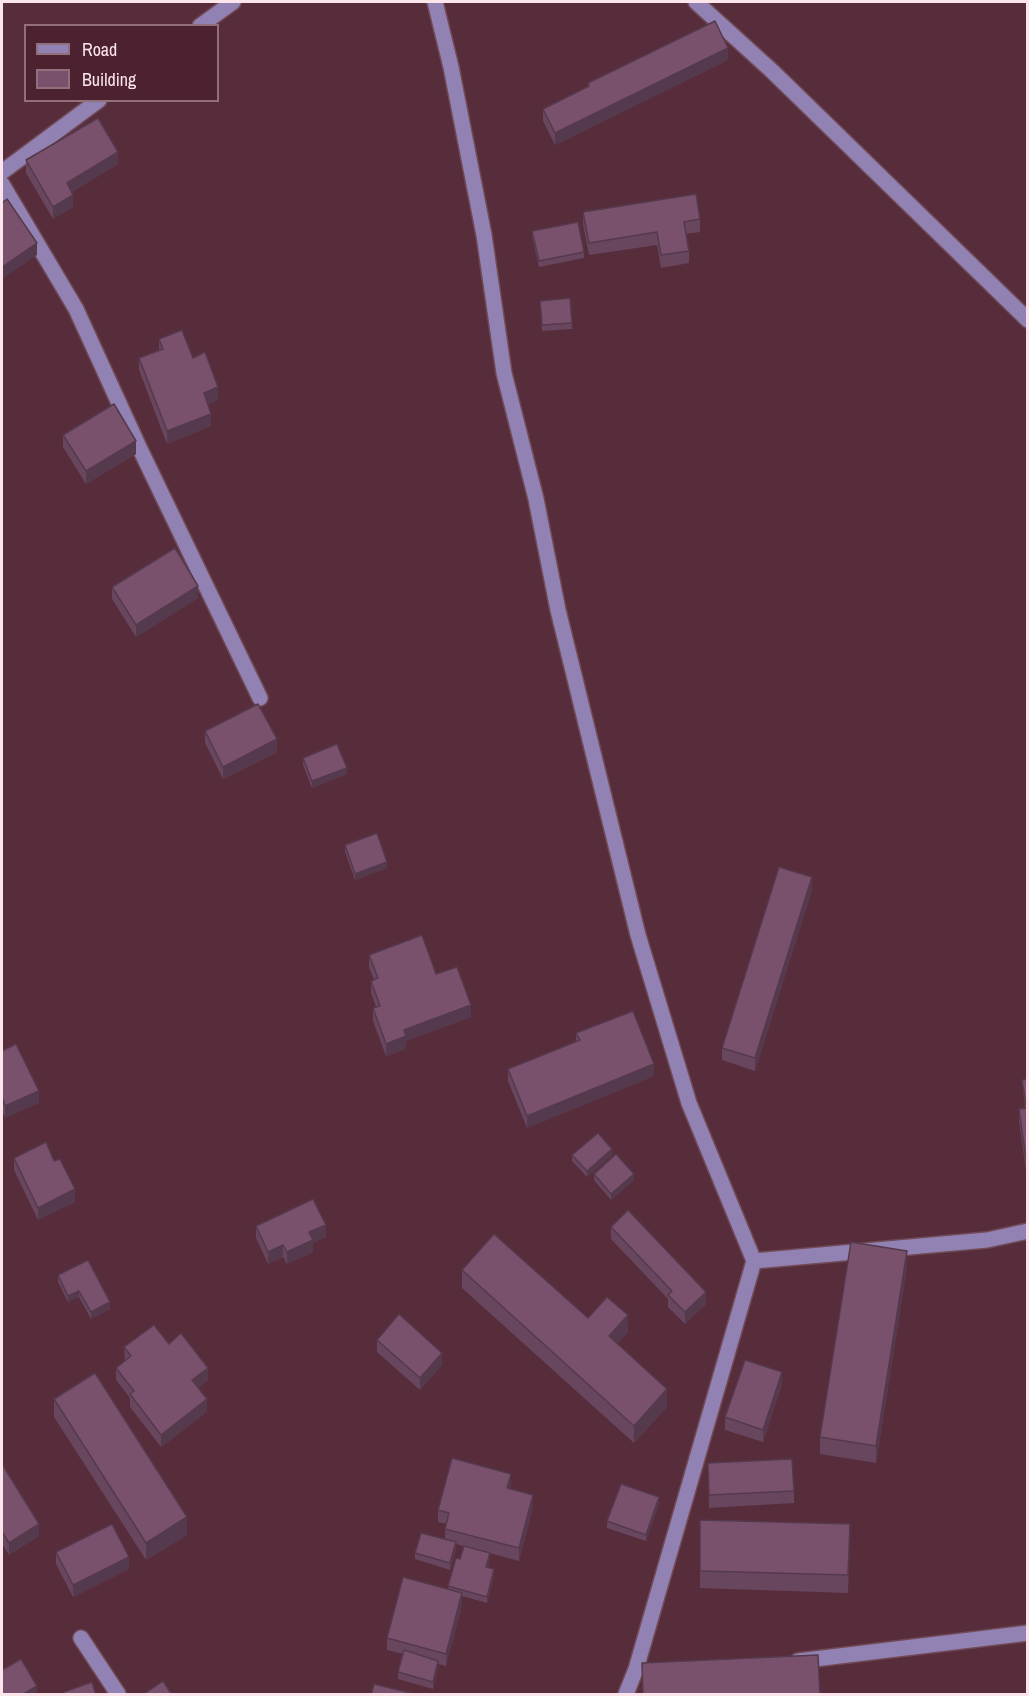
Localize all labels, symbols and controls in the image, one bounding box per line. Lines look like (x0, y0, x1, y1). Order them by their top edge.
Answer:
legend (24, 24, 219, 102)
text: Road (82, 37, 117, 62)
text: Building (82, 67, 136, 92)

